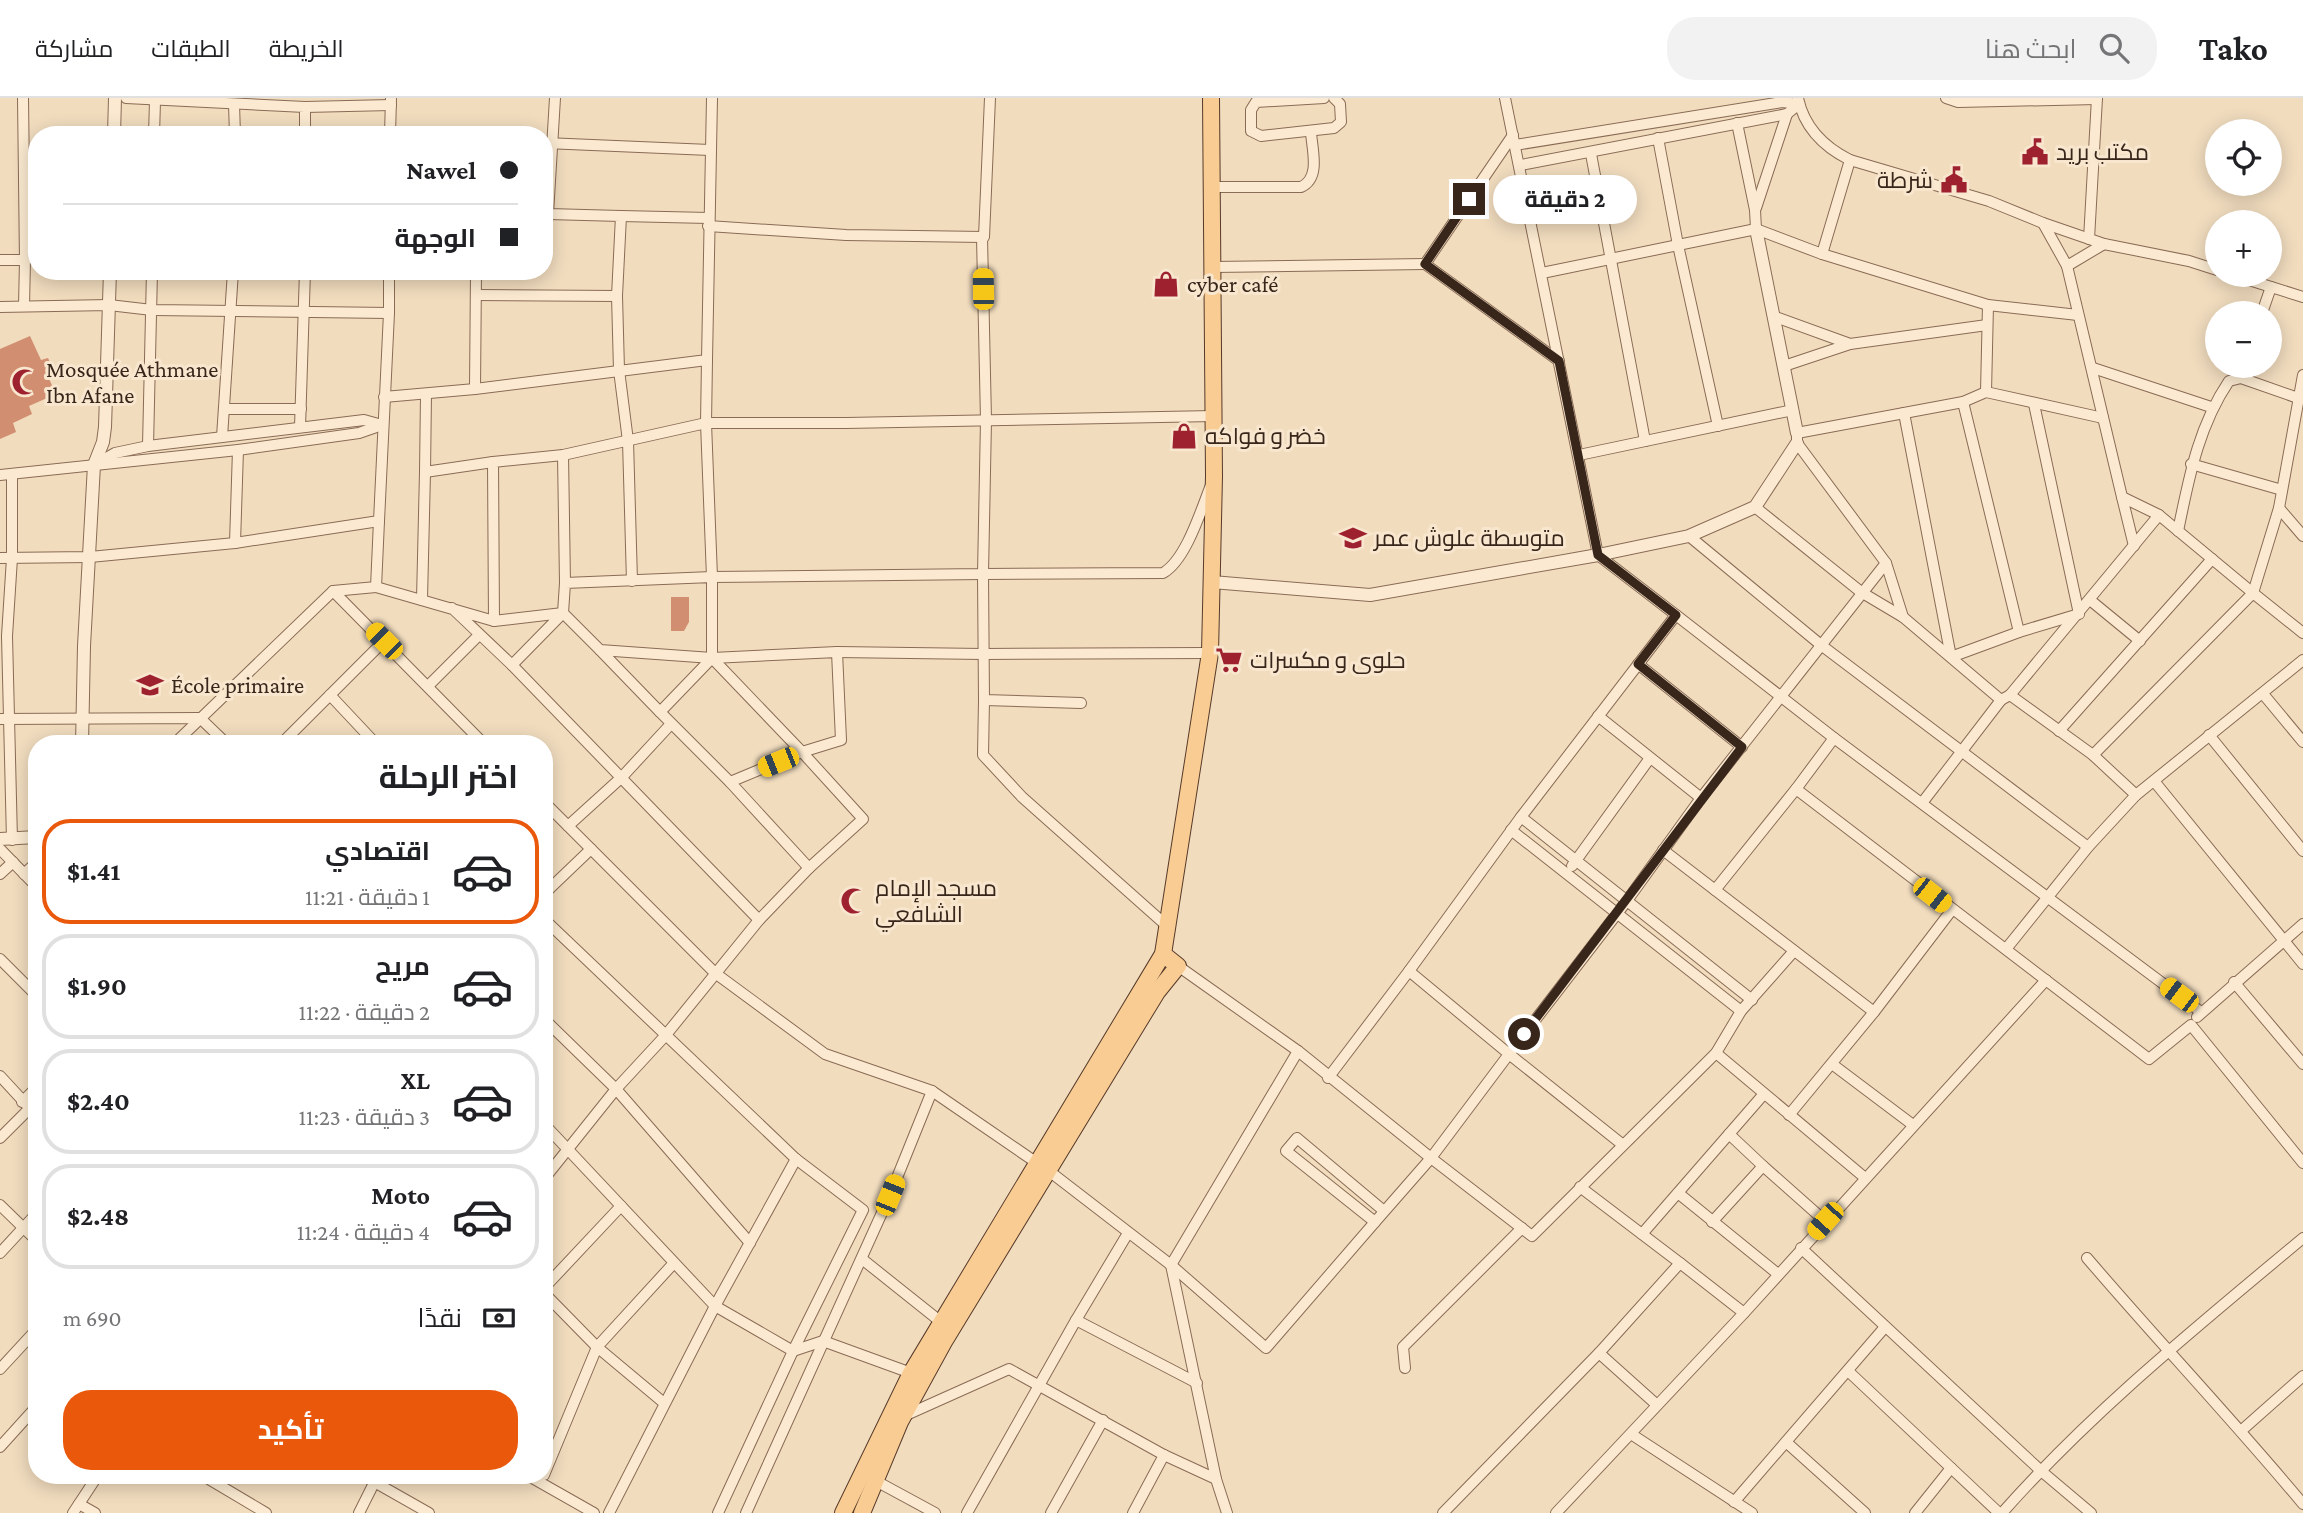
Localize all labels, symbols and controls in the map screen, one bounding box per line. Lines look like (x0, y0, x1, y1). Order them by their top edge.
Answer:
search box (1667, 17, 2157, 80)
icon: search (2095, 29, 2133, 67)
text: Tako (2199, 30, 2268, 67)
text: مشاركة (35, 35, 113, 62)
text: الطبقات (151, 35, 231, 62)
text: الخريطة (269, 35, 344, 62)
text: ابحث هنا (1985, 35, 2077, 64)
map controls (2205, 119, 2282, 378)
button: locate (2205, 119, 2282, 196)
public building icon: مكتب بريد (2020, 137, 2050, 167)
place label: مكتب بريد (2056, 139, 2149, 165)
text: Nawel (406, 156, 476, 185)
public building icon: شرطة (1939, 165, 1969, 195)
place label: شرطة (1877, 167, 1933, 193)
callout: 2 دقيقة (1494, 174, 1637, 224)
route end (1453, 183, 1485, 215)
text: 2 دقيقة (1524, 186, 1606, 212)
button: + (2205, 210, 2282, 287)
text: الوجهة (395, 224, 476, 253)
car (973, 268, 994, 310)
shop icon: cyber café (1151, 269, 1181, 299)
place label: cyber café (1187, 271, 1278, 297)
button: − (2205, 301, 2282, 378)
place label: Mosquée Athmane Ibn Afane (46, 356, 218, 408)
mosque icon: Mosquée Athmane Ibn Afane (10, 367, 40, 397)
shop icon: خضر و فواكه (1169, 421, 1199, 451)
place label: خضر و فواكه (1205, 423, 1326, 449)
school or university icon: متوسطة علوش عمر (1338, 523, 1368, 553)
place label: متوسطة علوش عمر (1372, 525, 1565, 552)
car (362, 619, 407, 663)
supermarket icon: حلوى و مكسرات (1214, 645, 1244, 675)
place label: حلوى و مكسرات (1250, 647, 1405, 674)
school or university icon: École primaire (135, 670, 165, 700)
place label: École primaire (171, 672, 304, 698)
car (755, 744, 802, 780)
text: اختر الرحلة (379, 759, 518, 795)
text: اقتصادي (325, 837, 430, 866)
icon: car (451, 840, 514, 903)
text: $1.41 (67, 857, 120, 886)
car (1909, 874, 1956, 916)
place label: مسجد الإمام الشافعي (875, 875, 997, 932)
text: 1 دقيقة · 11:21 (305, 884, 430, 910)
mosque icon: مسجد الإمام الشافعي (839, 886, 869, 916)
text: مريح (375, 952, 430, 981)
icon: car (451, 955, 514, 1018)
text: $1.90 (67, 972, 127, 1001)
car (2156, 974, 2203, 1016)
text: 2 دقيقة · 11:22 (298, 999, 430, 1025)
route start (1508, 1018, 1540, 1050)
text: XL (401, 1066, 430, 1095)
icon: car (451, 1070, 514, 1133)
text: $2.40 (67, 1087, 130, 1116)
text: 3 دقيقة · 11:23 (298, 1104, 430, 1130)
car (873, 1172, 908, 1218)
text: Moto (371, 1181, 430, 1210)
icon: car (451, 1185, 514, 1248)
car (1804, 1198, 1847, 1244)
text: $2.48 (67, 1202, 129, 1231)
text: 4 دقيقة · 11:24 (297, 1219, 430, 1245)
icon: cash (480, 1299, 518, 1337)
text: نقدًا (418, 1304, 462, 1333)
text: 690 m (63, 1305, 122, 1331)
button: تأكيد (63, 1390, 518, 1470)

